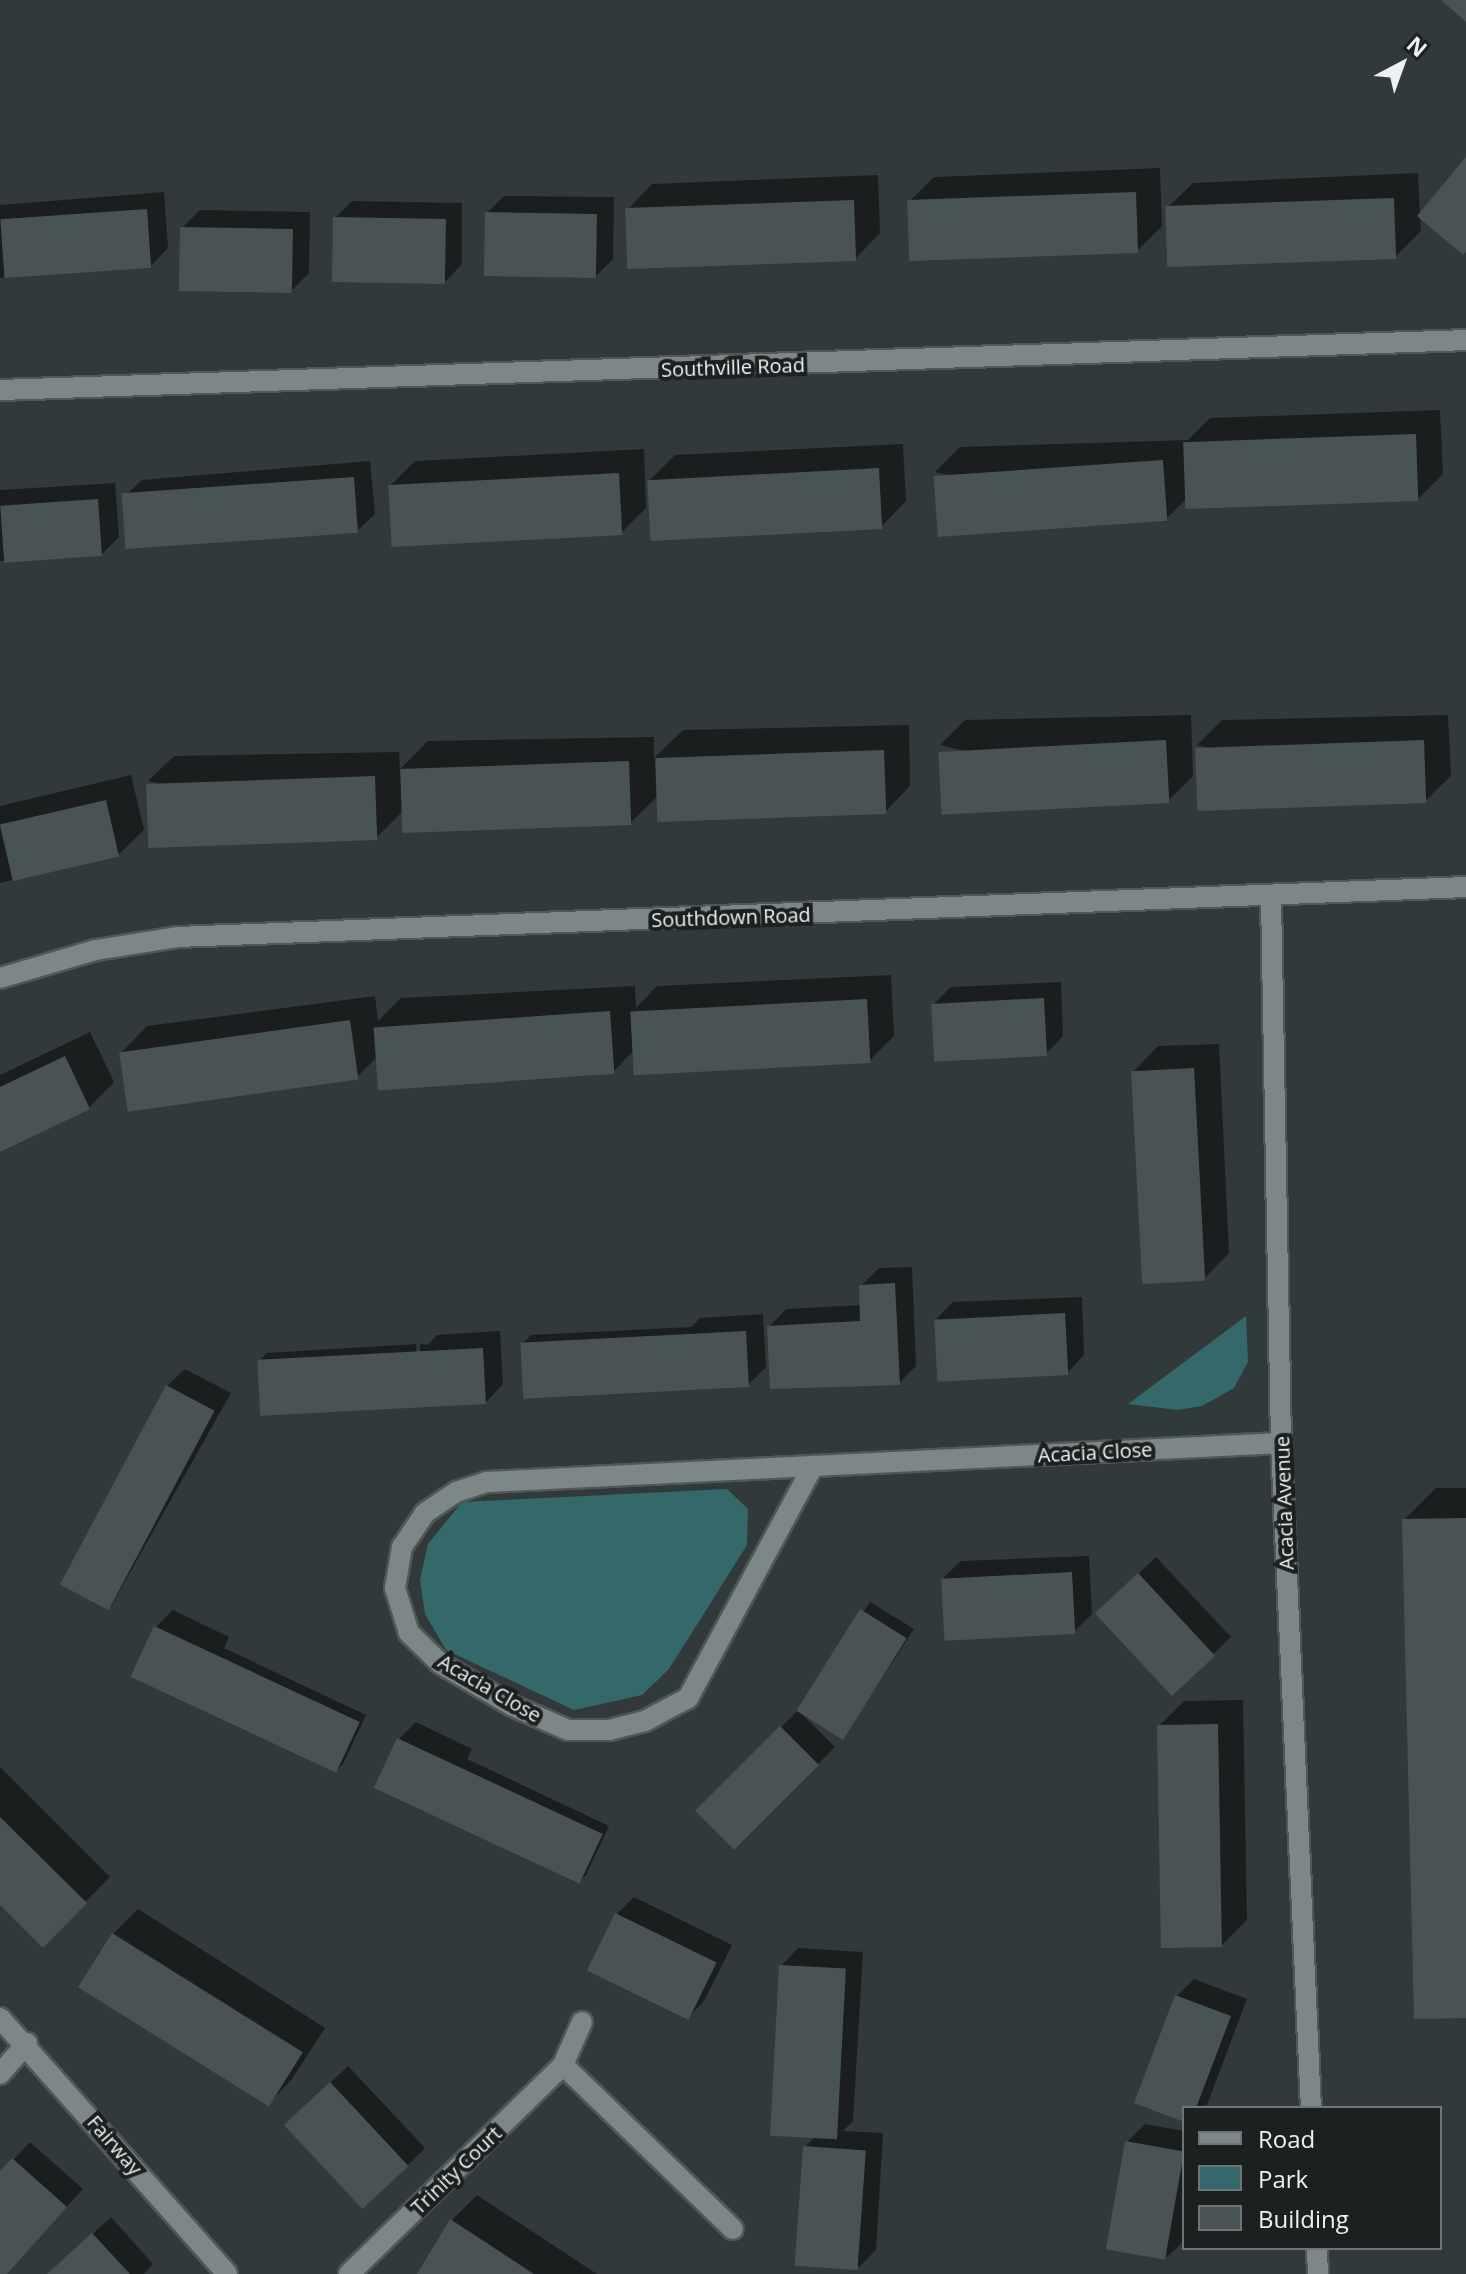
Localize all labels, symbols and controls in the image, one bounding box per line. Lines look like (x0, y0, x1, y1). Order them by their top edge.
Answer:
north arrow (1362, 24, 1442, 104)
text: N (1401, 29, 1434, 63)
street label: Southville Road (661, 352, 805, 382)
street label: Southdown Road (651, 902, 811, 932)
street label: Acacia Avenue (1270, 1436, 1298, 1570)
street label: Acacia Close (1037, 1437, 1153, 1467)
street label: Acacia Close (434, 1649, 546, 1727)
legend (1182, 2106, 1442, 2250)
street label: Fairway (83, 2110, 147, 2180)
street label: Trinity Court (406, 2121, 506, 2219)
text: Road (1258, 2122, 1315, 2155)
text: Park (1258, 2162, 1308, 2195)
text: Building (1258, 2202, 1349, 2235)

